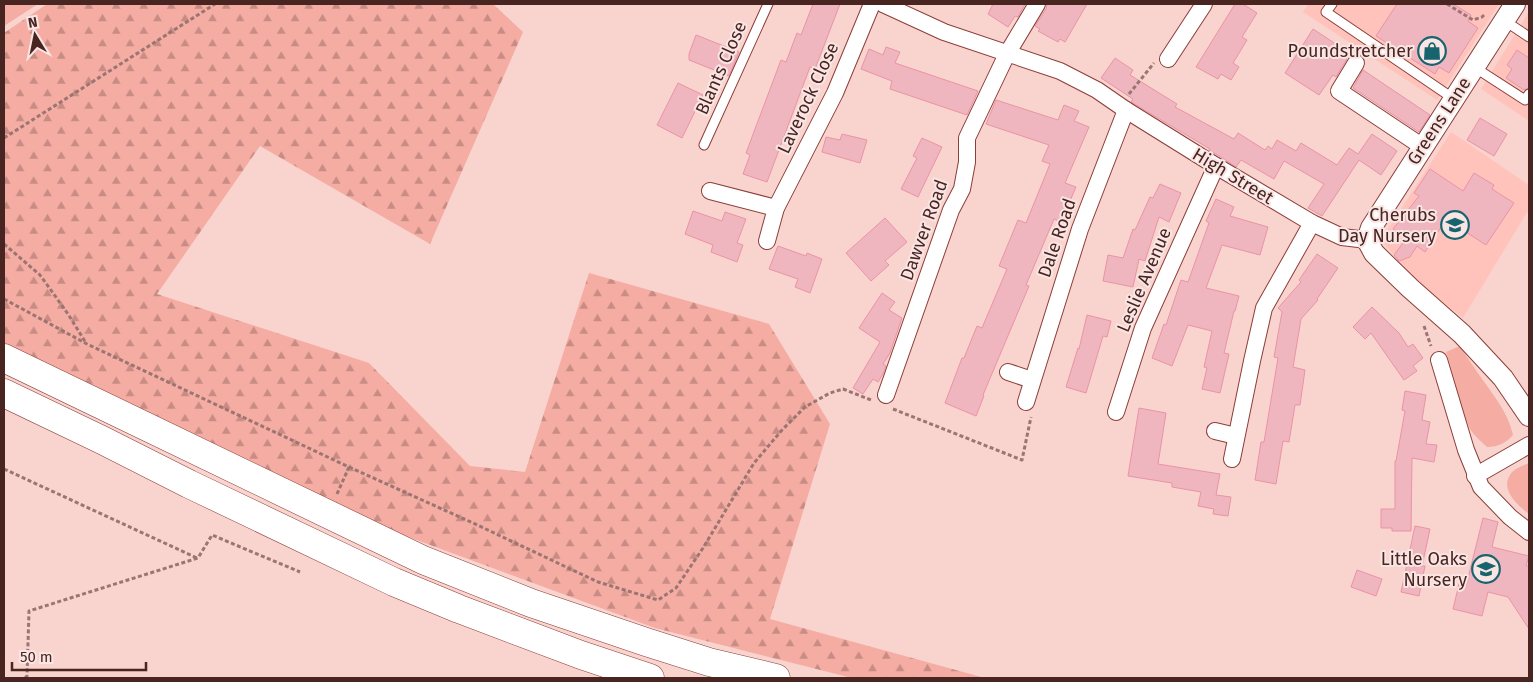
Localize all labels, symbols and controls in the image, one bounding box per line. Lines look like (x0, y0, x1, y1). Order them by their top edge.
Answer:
north arrow (10, 10, 60, 60)
text: N (27, 14, 39, 32)
street label: Blants Close (691, 18, 751, 118)
shop icon: Poundstretcher (1417, 36, 1447, 66)
street label: Laverock Close (773, 39, 843, 157)
place label: Poundstretcher (1288, 40, 1413, 62)
street label: Greens Lane (1403, 73, 1475, 169)
street label: High Street (1188, 143, 1278, 209)
street label: Dawver Road (896, 177, 952, 283)
street label: Dale Road (1033, 196, 1081, 280)
place label: Cherubs Day Nursery (1338, 204, 1436, 247)
school or university icon: Cherubs Day Nursery (1440, 210, 1470, 240)
street label: Leslie Avenue (1112, 224, 1176, 336)
place label: Little Oaks Nursery (1381, 548, 1467, 591)
school or university icon: Little Oaks Nursery (1471, 554, 1501, 584)
scale bar (12, 640, 146, 672)
text: 50 m (20, 648, 53, 666)

